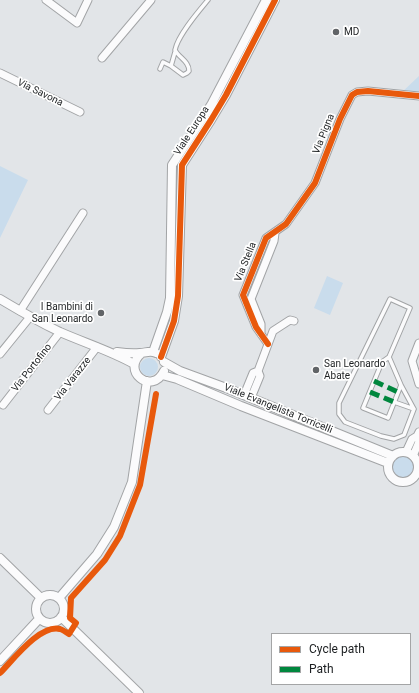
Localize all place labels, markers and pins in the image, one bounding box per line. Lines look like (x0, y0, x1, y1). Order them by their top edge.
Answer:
place label: MD (344, 26, 359, 38)
marker: MD (331, 27, 341, 37)
place label: I Bambini di San Leonardo (32, 301, 93, 324)
marker: I Bambini di San Leonardo (96, 308, 106, 318)
place label: San Leonardo Abate (324, 358, 385, 382)
marker: San Leonardo Abate (311, 365, 321, 375)

